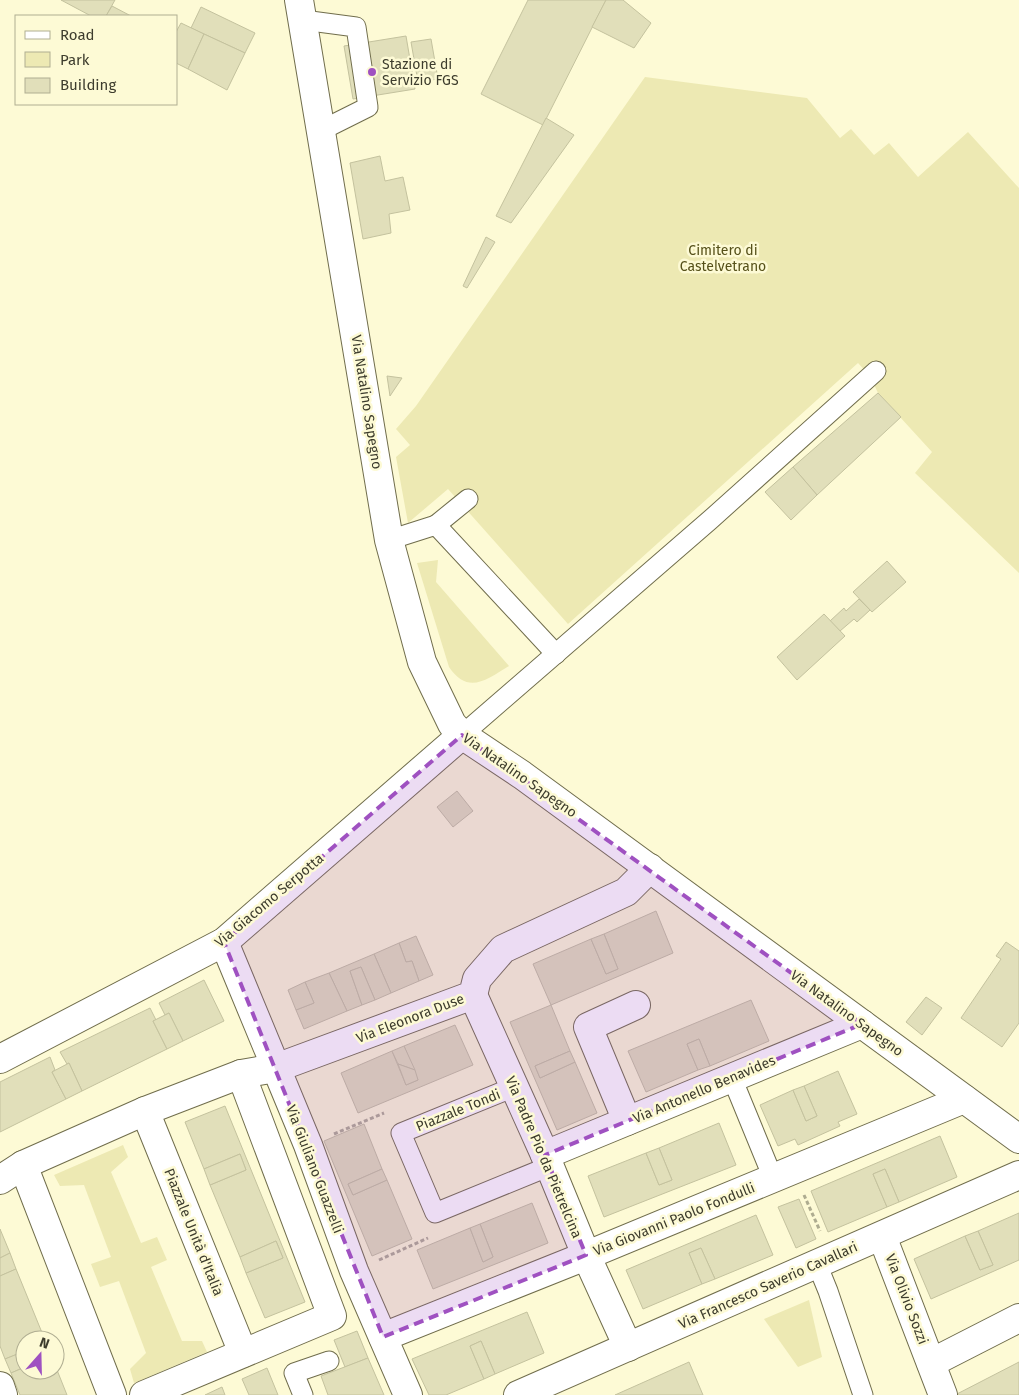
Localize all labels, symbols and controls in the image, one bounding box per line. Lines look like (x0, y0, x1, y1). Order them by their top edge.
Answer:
legend (15, 15, 178, 105)
text: Road (60, 26, 95, 44)
text: Park (60, 51, 90, 69)
place label: Stazione di Servizio FGS (382, 56, 459, 89)
marker: Stazione di Servizio FGS (366, 66, 378, 78)
text: Building (60, 76, 116, 94)
park label: Cimitero di Castelvetrano (680, 242, 766, 275)
street label: Via Natalino Sapegno (347, 334, 386, 470)
street label: Via Natalino Sapegno (459, 730, 580, 821)
street label: Via Giacomo Serpotta (211, 850, 327, 951)
street label: Via Natalino Sapegno (787, 967, 907, 1060)
street label: Via Eleonora Duse (354, 990, 467, 1047)
street label: Via Antonello Benavides (630, 1052, 778, 1127)
street label: Via Padre Pio da Pietrelcina (502, 1074, 585, 1241)
street label: Piazzale Tondi (413, 1086, 503, 1135)
street label: Via Giuliano Guazzelli (282, 1103, 347, 1236)
street label: Piazzale Unità d'Italia (160, 1166, 227, 1298)
street label: Via Giovanni Paolo Fondulli (591, 1179, 757, 1260)
street label: Via Francesco Saverio Cavallari (676, 1238, 860, 1333)
street label: Via Olivio Sozzi (881, 1252, 932, 1347)
north arrow (15, 1330, 65, 1380)
text: N (37, 1334, 52, 1353)

